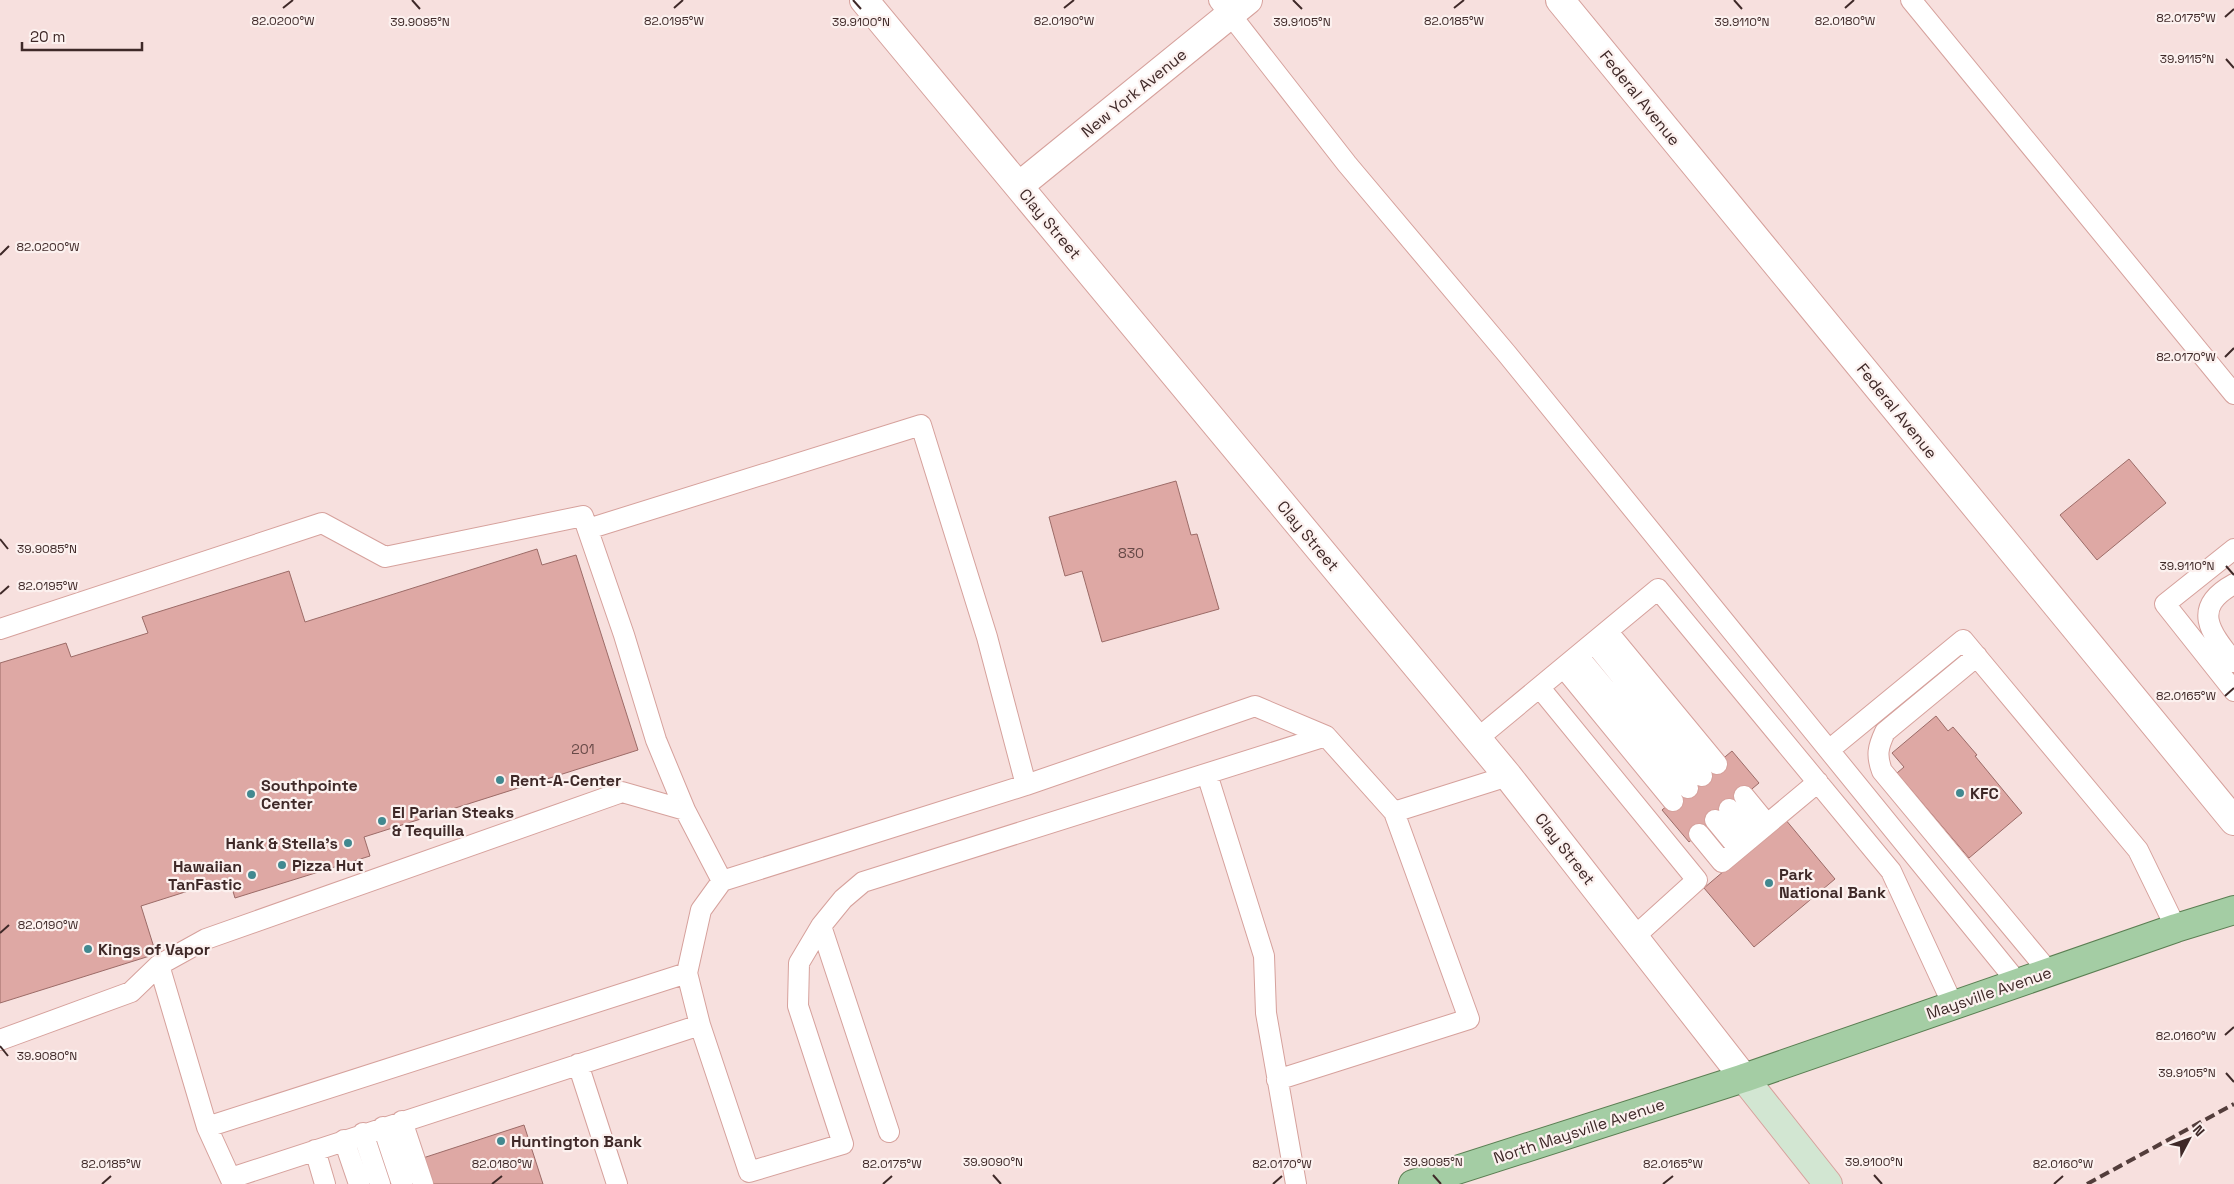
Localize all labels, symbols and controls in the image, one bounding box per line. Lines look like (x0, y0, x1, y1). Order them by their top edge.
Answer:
text: 82.0175°W (2156, 10, 2216, 26)
text: 82.0200°W (252, 13, 315, 29)
text: 82.0195°W (644, 13, 704, 29)
text: 82.0190°W (1034, 13, 1095, 29)
text: 82.0185°W (1424, 13, 1484, 29)
text: 82.0180°W (1815, 13, 1876, 29)
text: 39.9095°N (390, 14, 450, 30)
text: 39.9100°N (832, 14, 890, 30)
text: 39.9105°N (1273, 14, 1331, 30)
text: 39.9110°N (1714, 14, 1770, 30)
scale bar (22, 20, 142, 52)
text: 20 m (30, 27, 65, 46)
street label: New York Avenue (1077, 44, 1191, 142)
street label: Federal Avenue (1595, 46, 1685, 150)
text: 39.9115°N (2160, 51, 2214, 67)
street label: Clay Street (1014, 184, 1086, 264)
text: 82.0200°W (17, 239, 80, 255)
text: 82.0170°W (2156, 349, 2216, 365)
street label: Federal Avenue (1852, 359, 1942, 463)
street label: Clay Street (1272, 496, 1344, 576)
text: 39.9085°N (17, 541, 77, 557)
house number: 830 (1118, 544, 1144, 562)
text: 39.9110°N (2159, 558, 2215, 574)
text: 82.0195°W (18, 578, 78, 594)
text: 82.0165°W (2156, 688, 2216, 704)
house number: 201 (571, 740, 595, 758)
place label: Rent-A-Center (510, 770, 621, 791)
marker: Rent-A-Center (494, 774, 506, 786)
place label: Southpointe Center (261, 775, 358, 814)
place label: KFC (1970, 783, 1999, 804)
marker: KFC (1954, 787, 1966, 799)
marker: Southpointe Center (245, 788, 257, 800)
place label: El Parian Steaks & Tequilla (392, 802, 514, 841)
street label: Clay Street (1530, 809, 1600, 889)
marker: El Parian Steaks & Tequilla (376, 815, 388, 827)
place label: Hank & Stella's (226, 833, 338, 854)
marker: Hank & Stella's (342, 837, 354, 849)
place label: Pizza Hut (292, 855, 363, 876)
place label: Hawaiian TanFastic (168, 856, 242, 895)
marker: Pizza Hut (276, 859, 288, 871)
place label: Park National Bank (1779, 864, 1886, 903)
marker: Hawaiian TanFastic (246, 869, 258, 881)
marker: Park National Bank (1763, 877, 1775, 889)
text: 82.0190°W (18, 917, 79, 933)
place label: Kings of Vapor (98, 939, 210, 960)
marker: Kings of Vapor (82, 943, 94, 955)
street label: Maysville Avenue (1924, 962, 2054, 1024)
text: 82.0160°W (2156, 1028, 2217, 1044)
text: 39.9080°N (17, 1048, 77, 1064)
text: 39.9105°N (2158, 1065, 2216, 1081)
street label: North Maysville Avenue (1491, 1093, 1667, 1169)
north arrow (2164, 1114, 2214, 1164)
text: N (2189, 1121, 2209, 1140)
place label: Huntington Bank (511, 1131, 642, 1152)
marker: Huntington Bank (495, 1135, 507, 1147)
text: 39.9090°N (963, 1154, 1023, 1170)
text: 39.9095°N (1403, 1154, 1463, 1170)
text: 39.9100°N (1845, 1154, 1903, 1170)
text: 82.0185°W (81, 1156, 141, 1172)
text: 82.0180°W (472, 1156, 533, 1172)
text: 82.0175°W (862, 1156, 922, 1172)
text: 82.0170°W (1252, 1156, 1312, 1172)
text: 82.0165°W (1643, 1156, 1703, 1172)
text: 82.0160°W (2033, 1156, 2094, 1172)

